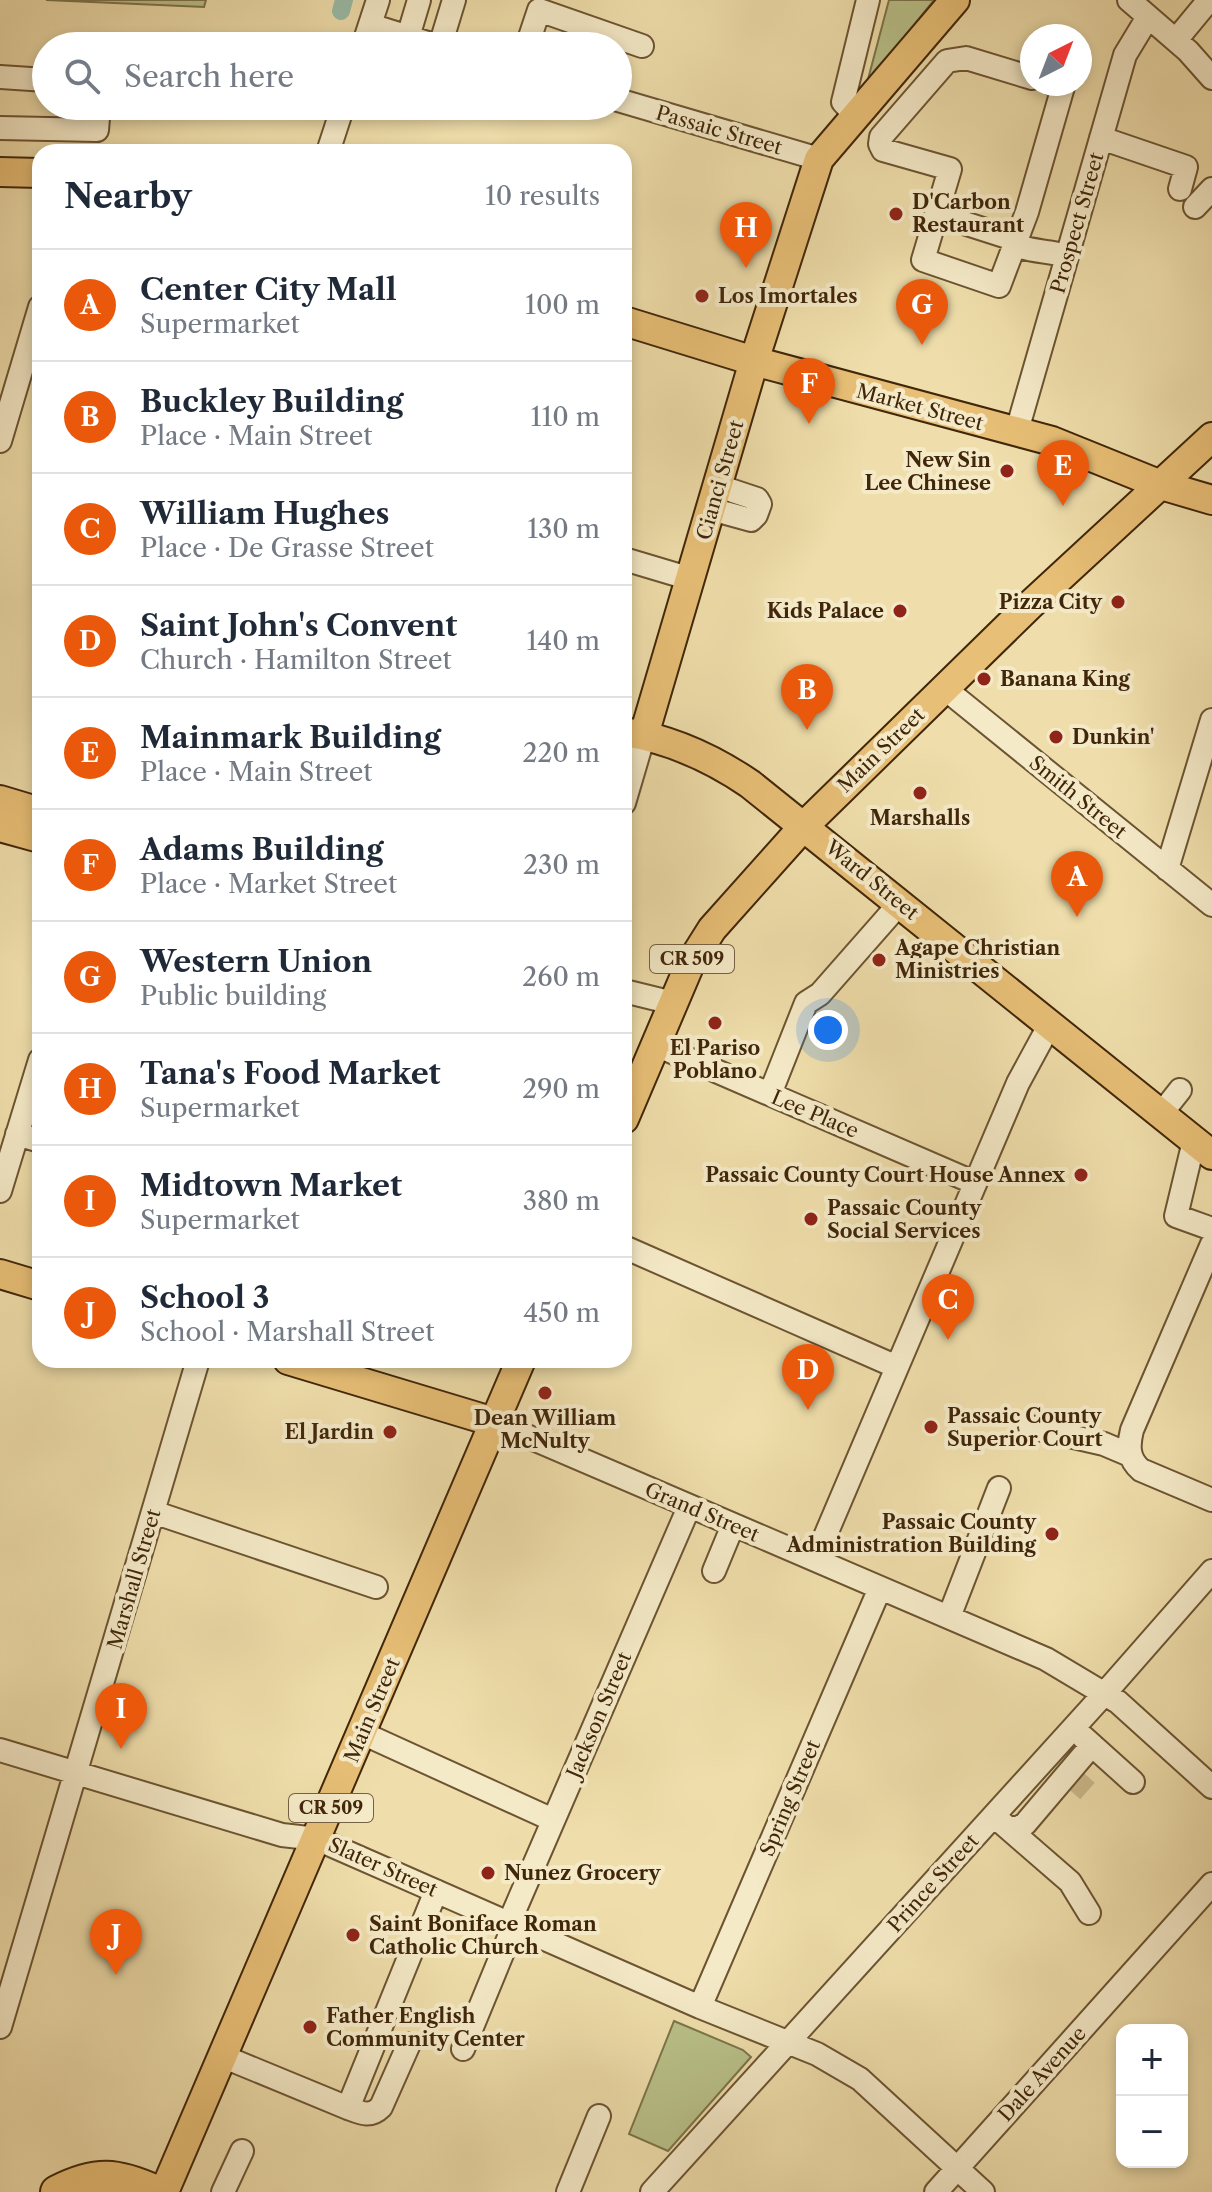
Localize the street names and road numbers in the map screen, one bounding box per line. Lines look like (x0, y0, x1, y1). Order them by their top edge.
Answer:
street label: Passaic Street (653, 101, 785, 159)
street label: Prospect Street (1045, 150, 1109, 296)
street label: Market Street (854, 379, 986, 435)
street label: Cianci Street (691, 417, 749, 543)
street label: Main Street (833, 703, 929, 797)
street label: Smith Street (1024, 750, 1132, 844)
street label: Ward Street (820, 834, 923, 925)
road number: CR 509 (650, 945, 734, 973)
street label: Lee Place (768, 1085, 862, 1143)
street label: Grand Street (641, 1477, 763, 1547)
street label: Marshall Street (103, 1506, 165, 1652)
street label: Jackson Street (560, 1648, 636, 1785)
street label: Main Street (339, 1654, 405, 1766)
street label: Spring Street (755, 1736, 825, 1860)
road number: CR 509 (289, 1794, 373, 1822)
street label: Prince Street (883, 1829, 983, 1937)
street label: Slater Street (325, 1832, 441, 1902)
street label: Dale Avenue (993, 2022, 1091, 2126)

